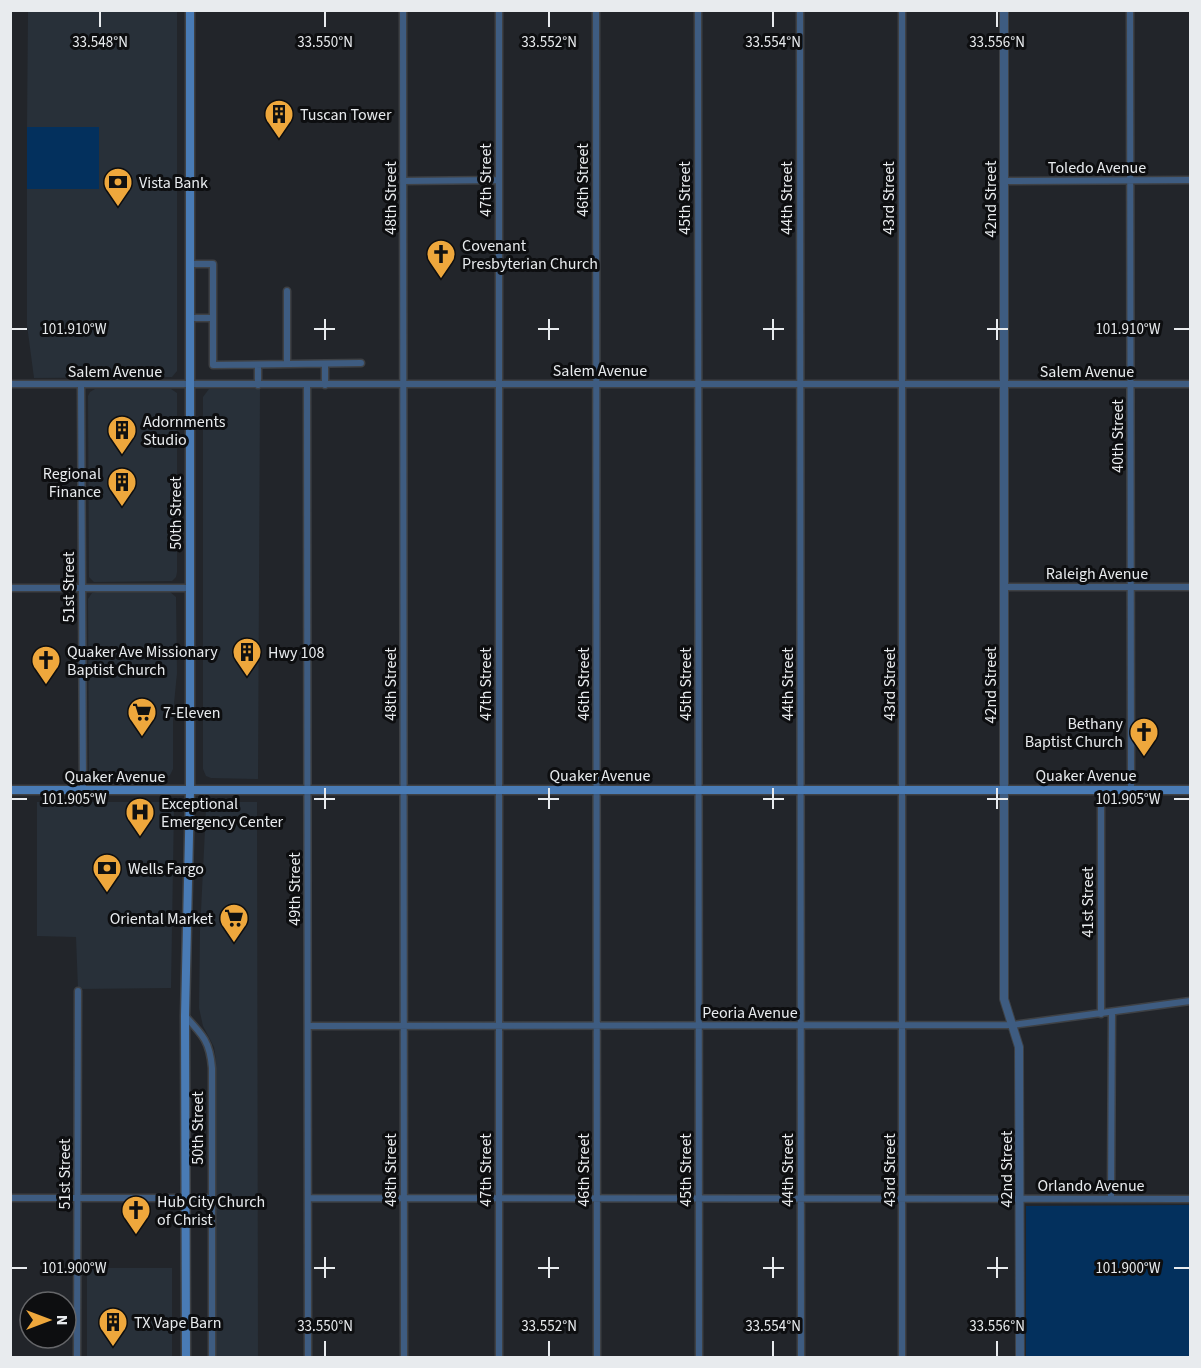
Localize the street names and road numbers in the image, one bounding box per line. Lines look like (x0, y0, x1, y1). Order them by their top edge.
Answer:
street label: 47th Street (475, 143, 497, 217)
street label: 46th Street (572, 143, 594, 217)
street label: Toledo Avenue (1048, 157, 1146, 179)
street label: 42nd Street (980, 160, 1002, 237)
street label: 48th Street (380, 161, 402, 235)
street label: 45th Street (674, 161, 696, 235)
street label: 44th Street (776, 161, 798, 235)
street label: 43rd Street (878, 161, 900, 235)
street label: Salem Avenue (553, 360, 647, 382)
street label: Salem Avenue (68, 361, 162, 383)
street label: Salem Avenue (1040, 361, 1134, 383)
street label: 40th Street (1107, 399, 1129, 473)
street label: 50th Street (165, 476, 187, 550)
street label: 51st Street (58, 551, 80, 622)
street label: Raleigh Avenue (1046, 563, 1148, 585)
street label: 42nd Street (980, 646, 1002, 723)
street label: 48th Street (380, 647, 402, 721)
street label: 47th Street (475, 647, 497, 721)
street label: 46th Street (573, 647, 595, 721)
street label: 45th Street (675, 647, 697, 721)
street label: 44th Street (777, 647, 799, 721)
street label: 43rd Street (879, 647, 901, 721)
street label: Quaker Avenue (549, 765, 651, 787)
street label: Quaker Avenue (1035, 765, 1137, 787)
street label: Quaker Avenue (64, 766, 166, 788)
street label: 49th Street (284, 852, 306, 926)
street label: 41st Street (1077, 866, 1099, 937)
street label: Peoria Avenue (702, 1002, 798, 1024)
street label: 50th Street (187, 1091, 209, 1165)
street label: 42nd Street (996, 1130, 1018, 1207)
street label: 48th Street (380, 1133, 402, 1207)
street label: 47th Street (475, 1133, 497, 1207)
street label: 46th Street (573, 1133, 595, 1207)
street label: 45th Street (675, 1133, 697, 1207)
street label: 44th Street (777, 1133, 799, 1207)
street label: 43rd Street (879, 1133, 901, 1207)
street label: 51st Street (54, 1138, 76, 1209)
street label: Orlando Avenue (1037, 1175, 1145, 1197)

